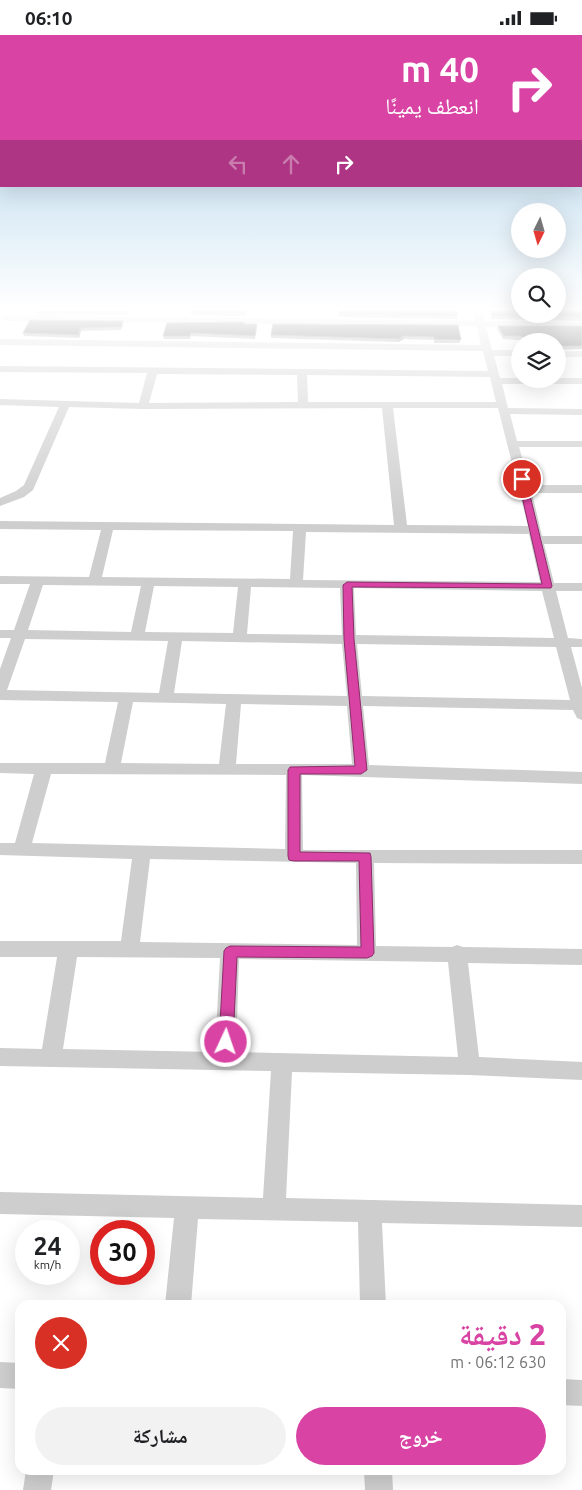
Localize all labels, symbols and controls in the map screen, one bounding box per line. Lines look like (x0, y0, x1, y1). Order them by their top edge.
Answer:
text: 06:10 (25, 7, 73, 29)
text: 40 m (401, 49, 479, 89)
icon: right (497, 55, 562, 120)
text: انعطف يمينًا (385, 93, 479, 118)
icon: left (224, 150, 252, 178)
icon: ahead (277, 150, 305, 178)
icon: right (330, 150, 358, 178)
north arrow (511, 203, 566, 257)
map controls (511, 203, 566, 388)
button: search (511, 268, 566, 323)
button: layers (511, 333, 566, 388)
pin (501, 458, 543, 500)
icon: arrive (508, 465, 536, 493)
position arrow (199, 1015, 251, 1067)
speed limit sign: 30 (90, 1220, 155, 1285)
text: 24 (33, 1232, 62, 1260)
text: km/h (34, 1258, 61, 1271)
button: close (35, 1317, 87, 1369)
text: 2 دقيقة (459, 1317, 546, 1351)
text: 630 m · 06:12 (450, 1353, 546, 1371)
button: مشاركة (35, 1407, 286, 1465)
button: خروج (296, 1407, 546, 1465)

